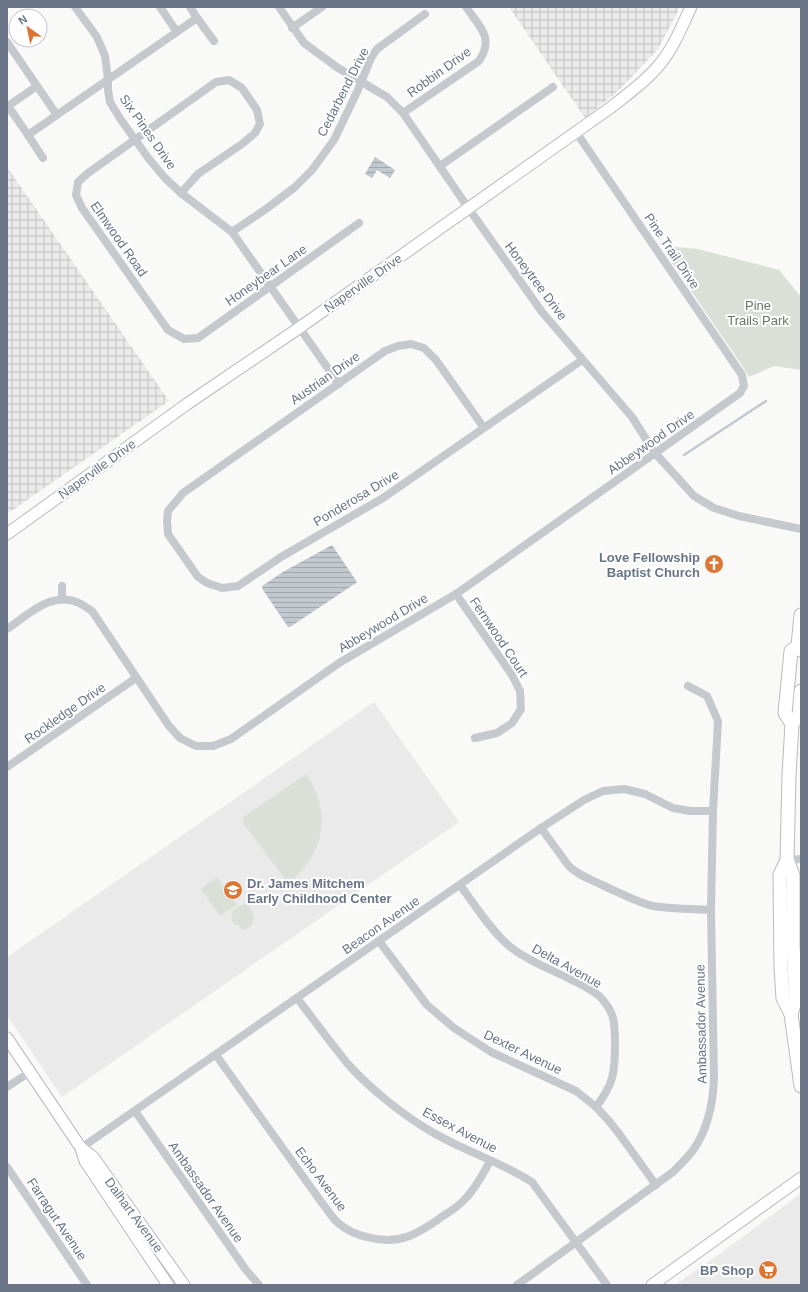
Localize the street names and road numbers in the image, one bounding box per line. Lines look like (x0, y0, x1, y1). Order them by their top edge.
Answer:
street label: Robbin Drive (404, 44, 474, 100)
street label: Cedarbend Drive (314, 45, 372, 139)
street label: Six Pines Drive (117, 92, 179, 172)
street label: Elmwood Road (88, 199, 150, 279)
street label: Pine Trail Drive (641, 210, 703, 292)
street label: Honeytree Drive (502, 239, 570, 323)
street label: Honeybear Lane (222, 241, 310, 309)
street label: Naperville Drive (321, 251, 405, 315)
street label: Austrian Drive (287, 348, 363, 408)
street label: Abbeywood Drive (605, 407, 697, 477)
street label: Naperville Drive (55, 436, 139, 502)
street label: Ponderosa Drive (311, 467, 401, 529)
street label: Abbeywood Drive (335, 590, 431, 656)
street label: Fernwood Court (467, 594, 531, 680)
street label: Rockledge Drive (22, 680, 108, 746)
street label: Beacon Avenue (339, 893, 423, 957)
street label: Delta Avenue (530, 941, 604, 991)
street label: Ambassador Avenue (692, 964, 710, 1084)
street label: Dexter Avenue (481, 1027, 565, 1077)
street label: Essex Avenue (420, 1104, 500, 1156)
street label: Ambassador Avenue (166, 1139, 246, 1245)
street label: Echo Avenue (292, 1144, 350, 1214)
street label: Farragut Avenue (24, 1175, 90, 1263)
street label: Dalhart Avenue (102, 1175, 166, 1255)

